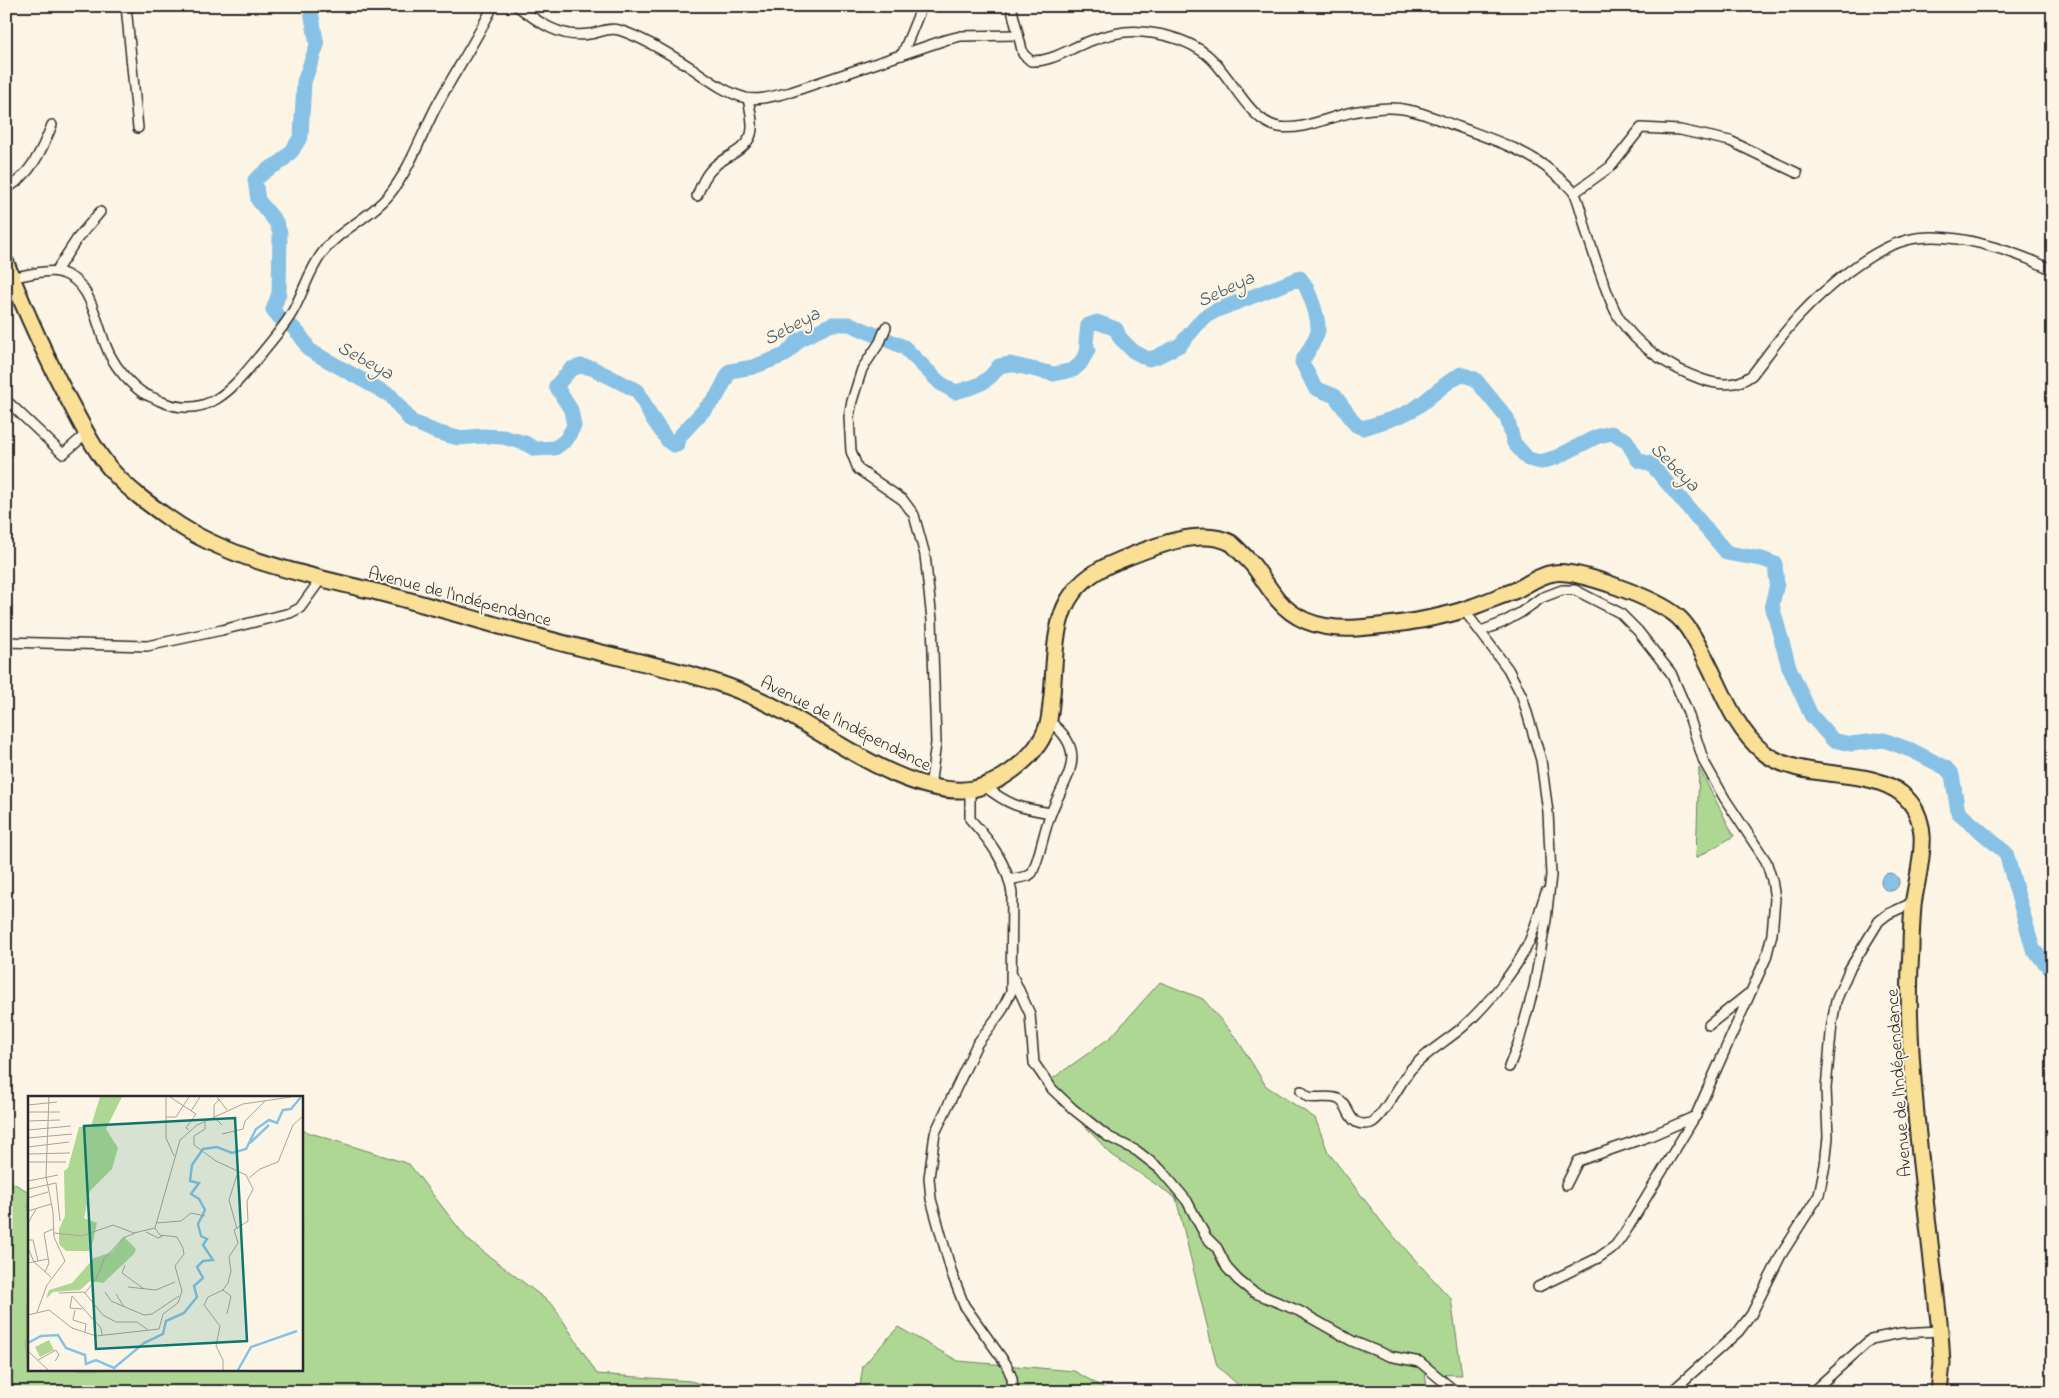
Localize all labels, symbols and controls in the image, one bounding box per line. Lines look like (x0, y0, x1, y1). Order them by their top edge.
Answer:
water label: Sebeya (1193, 265, 1260, 315)
water label: Sebeya (759, 301, 826, 353)
water label: Sebeya (332, 335, 398, 388)
water label: Sebeya (1643, 437, 1706, 499)
street label: Avenue de l'Indépendance (365, 561, 555, 635)
street label: Avenue de l'Indépendance (755, 670, 936, 780)
street label: Avenue de l'Indépendance (1880, 987, 1920, 1178)
inset map (28, 1096, 302, 1370)

